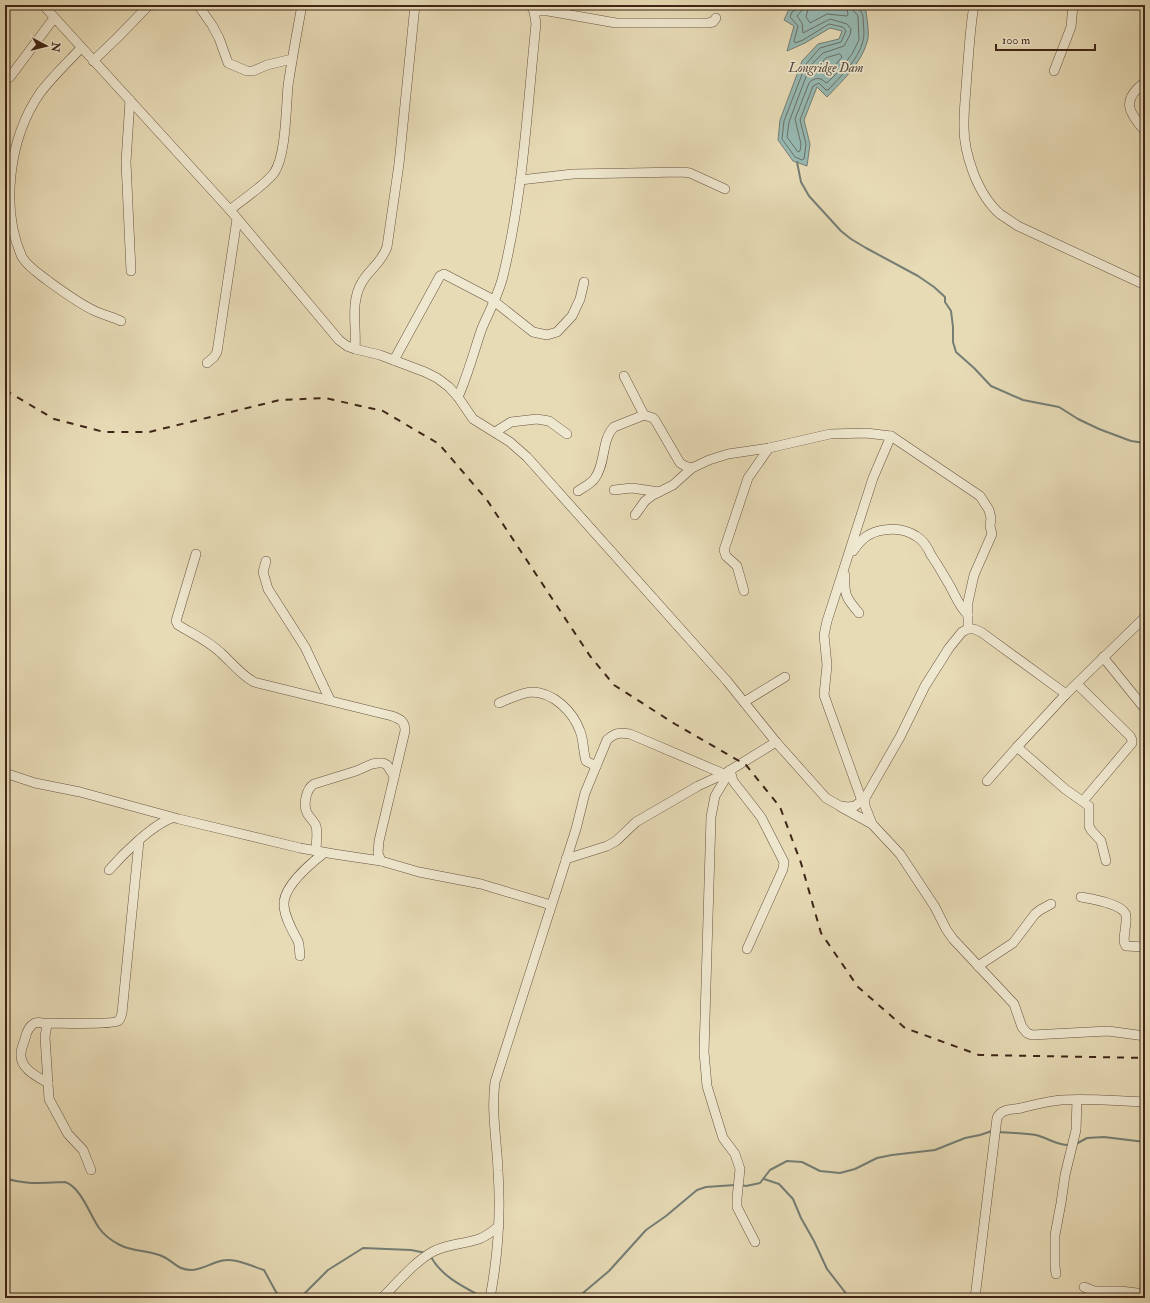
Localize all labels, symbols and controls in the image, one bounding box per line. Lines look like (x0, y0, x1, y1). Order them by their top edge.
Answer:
north arrow (26, 26, 66, 66)
scale bar (996, 26, 1095, 52)
text: 100 m (1002, 33, 1031, 48)
text: N (48, 40, 63, 54)
water label: Longridge Dam (787, 60, 864, 76)

